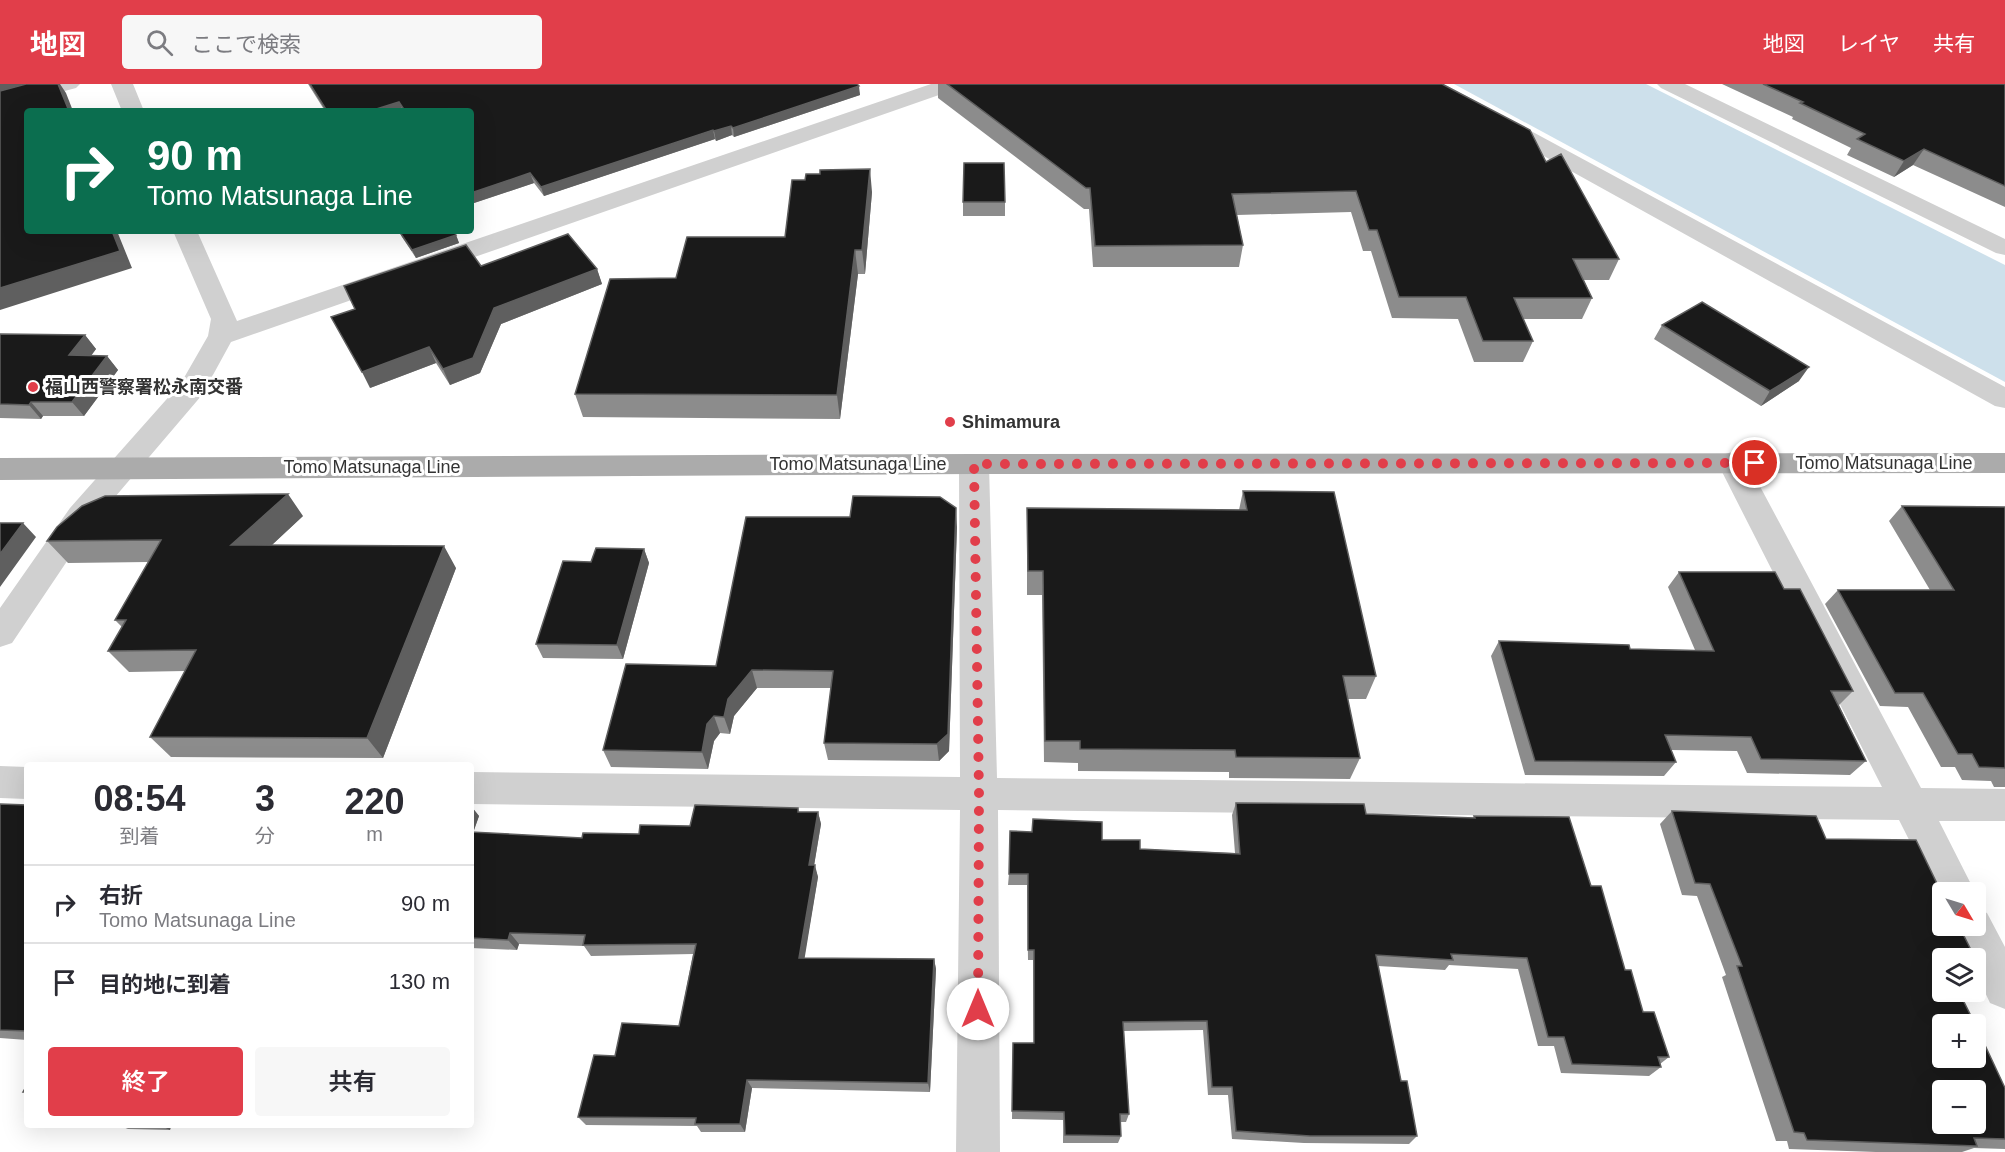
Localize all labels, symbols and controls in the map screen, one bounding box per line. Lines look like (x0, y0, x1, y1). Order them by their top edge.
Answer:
search box (122, 15, 542, 69)
icon: search (143, 26, 176, 59)
text: 地図 (30, 29, 86, 60)
text: ここで検索 (191, 32, 301, 57)
text: 地図 (1763, 32, 1805, 55)
text: レイヤ (1838, 32, 1900, 55)
text: 共有 (1933, 32, 1975, 55)
icon: right (48, 132, 126, 210)
text: 90 m (147, 132, 243, 179)
text: Tomo Matsunaga Line (147, 181, 413, 211)
place label: 福山西警察署松永南交番 (45, 377, 243, 397)
marker: 福山西警察署松永南交番 (26, 380, 40, 394)
place label: Shimamura (962, 412, 1061, 432)
marker: Shimamura (943, 415, 957, 429)
pin (1729, 437, 1780, 488)
icon: arrive (1738, 446, 1771, 479)
street label: Tomo Matsunaga Line (1795, 453, 1973, 473)
street label: Tomo Matsunaga Line (769, 454, 947, 474)
street label: Tomo Matsunaga Line (283, 457, 461, 477)
text: 08:54 (93, 778, 186, 819)
text: 3 (255, 778, 275, 819)
text: 220 (344, 781, 405, 822)
text: m (366, 823, 383, 845)
text: 到着 (119, 825, 159, 847)
text: 分 (255, 825, 275, 847)
north arrow (1932, 882, 1986, 936)
map controls (1932, 882, 1986, 1134)
text: 右折 (99, 883, 143, 908)
icon: right (48, 888, 81, 921)
text: 90 m (401, 891, 450, 916)
text: Tomo Matsunaga Line (99, 909, 296, 931)
button: layers (1932, 948, 1986, 1002)
icon: arrive (48, 966, 81, 999)
text: 130 m (389, 969, 450, 994)
text: 目的地に到着 (99, 972, 231, 997)
position arrow (946, 977, 1010, 1041)
button: + (1932, 1014, 1986, 1068)
button: 終了 (48, 1047, 243, 1116)
button: 共有 (255, 1047, 450, 1116)
button: − (1932, 1080, 1986, 1134)

